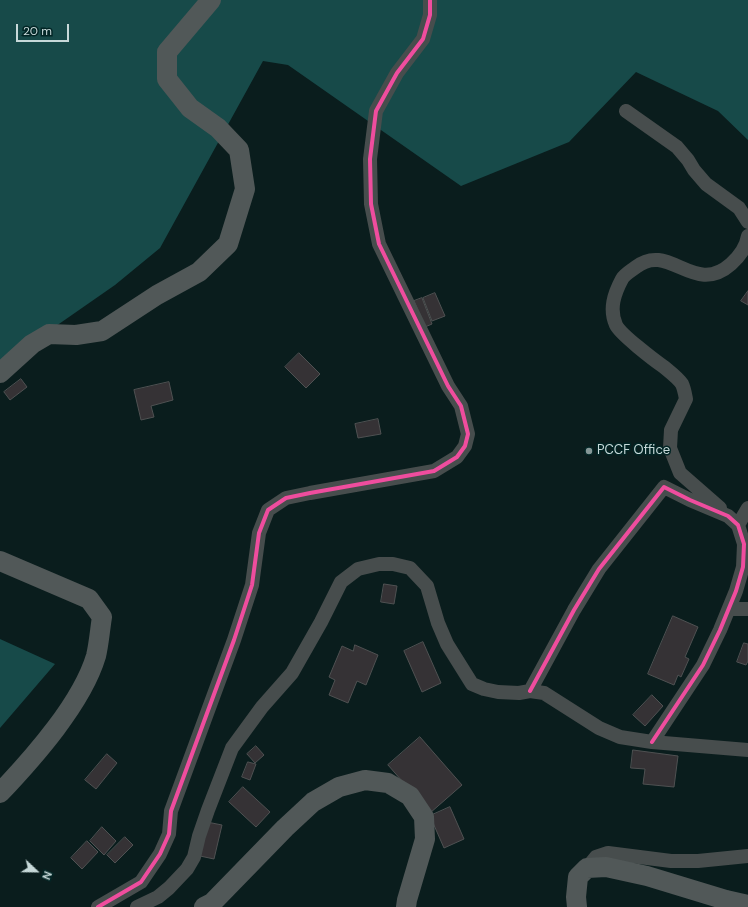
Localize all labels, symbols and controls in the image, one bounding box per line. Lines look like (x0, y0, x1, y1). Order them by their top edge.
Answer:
scale bar (18, 16, 71, 42)
text: 20 m (23, 23, 52, 39)
place label: PCCF Office (597, 443, 670, 459)
marker: PCCF Office (584, 446, 594, 456)
north arrow (16, 851, 56, 891)
text: N (39, 869, 55, 882)

